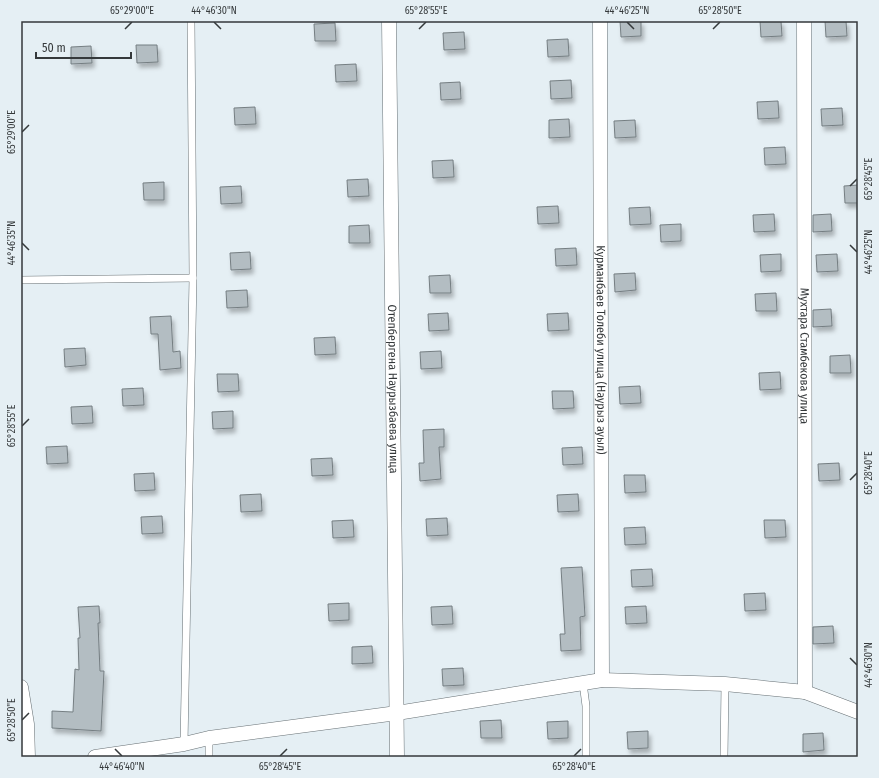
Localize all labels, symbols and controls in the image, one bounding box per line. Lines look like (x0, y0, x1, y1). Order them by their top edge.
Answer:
text: 65°29'00"E (110, 5, 154, 17)
text: 44°46'30"N (191, 5, 237, 17)
text: 65°28'55"E (405, 5, 448, 17)
text: 44°46'25"N (605, 5, 649, 17)
text: 65°28'50"E (698, 5, 742, 17)
scale bar (36, 34, 131, 60)
text: 50 m (42, 41, 66, 55)
text: 65°29'00"E (6, 110, 18, 154)
text: 65°28'45"E (863, 157, 875, 200)
text: 44°46'35"N (6, 221, 18, 265)
text: 44°46'25"N (863, 230, 875, 274)
street label: Курманбаев Толеби улица (Наурыз ауыл) (594, 245, 608, 455)
street label: Мухтара Стамбекова улица (797, 288, 812, 424)
street label: Отепбергена Наурызбаева улица (385, 304, 401, 474)
text: 65°28'55"E (6, 404, 18, 447)
text: 65°28'40"E (863, 451, 875, 495)
text: 44°46'30"N (863, 642, 875, 688)
text: 65°28'50"E (6, 698, 18, 742)
text: 44°46'40"N (99, 761, 145, 773)
text: 65°28'45"E (259, 761, 302, 773)
text: 65°28'40"E (552, 761, 596, 773)

